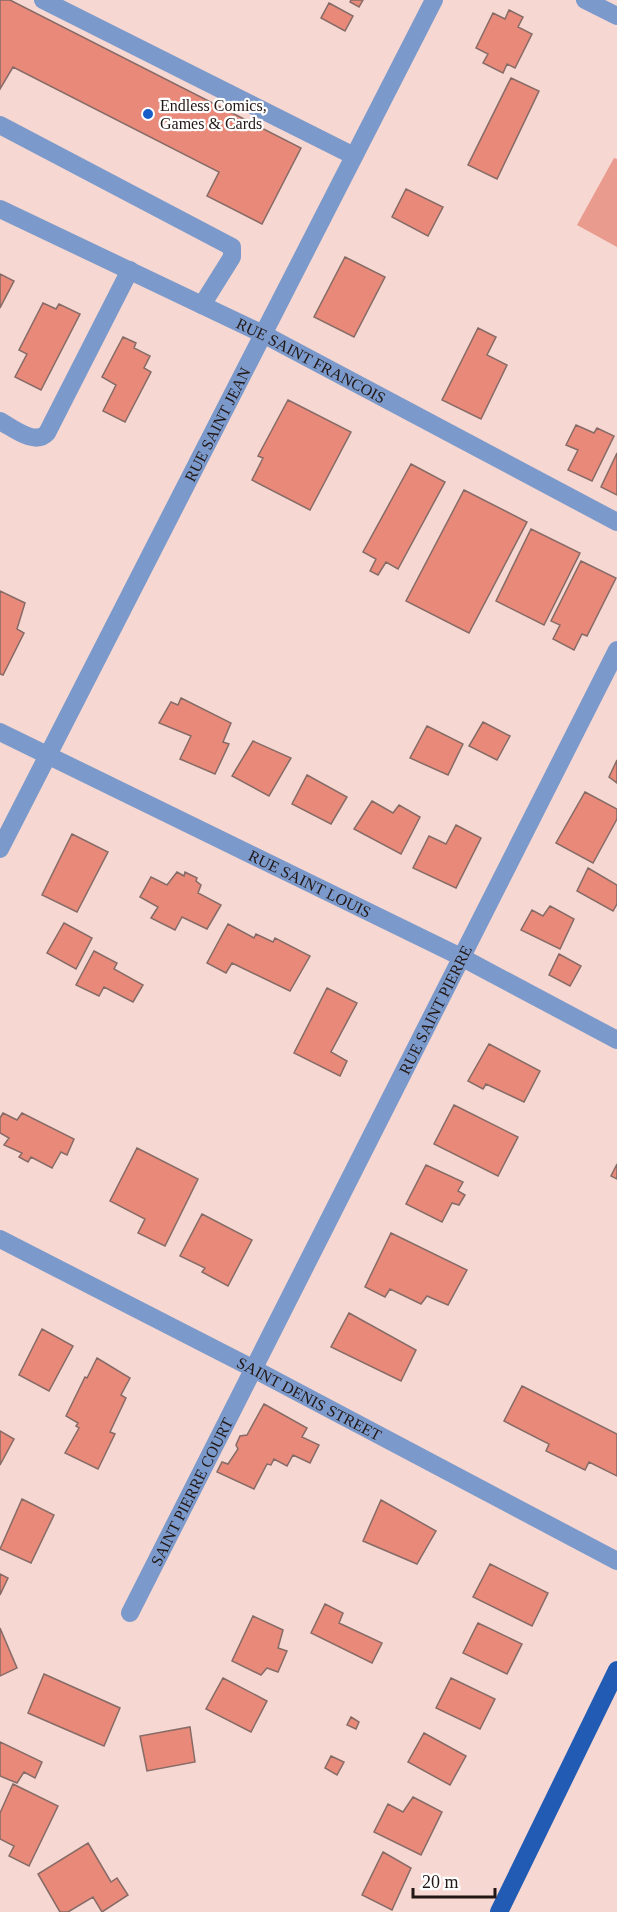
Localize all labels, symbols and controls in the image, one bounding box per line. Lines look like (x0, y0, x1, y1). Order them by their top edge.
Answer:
place label: Endless Comics, Games & Cards (160, 97, 267, 132)
marker: Endless Comics, Games & Cards (141, 107, 155, 121)
street label: RUE SAINT FRANCOIS (234, 314, 389, 406)
street label: RUE SAINT JEAN (181, 364, 254, 484)
street label: RUE SAINT LOUIS (246, 846, 374, 920)
street label: RUE SAINT PIERRE (395, 943, 475, 1077)
street label: SAINT DENIS STREET (234, 1353, 385, 1443)
street label: SAINT PIERRE COURT (147, 1415, 236, 1568)
scale bar (413, 1861, 496, 1899)
text: 20 m (422, 1872, 459, 1892)

